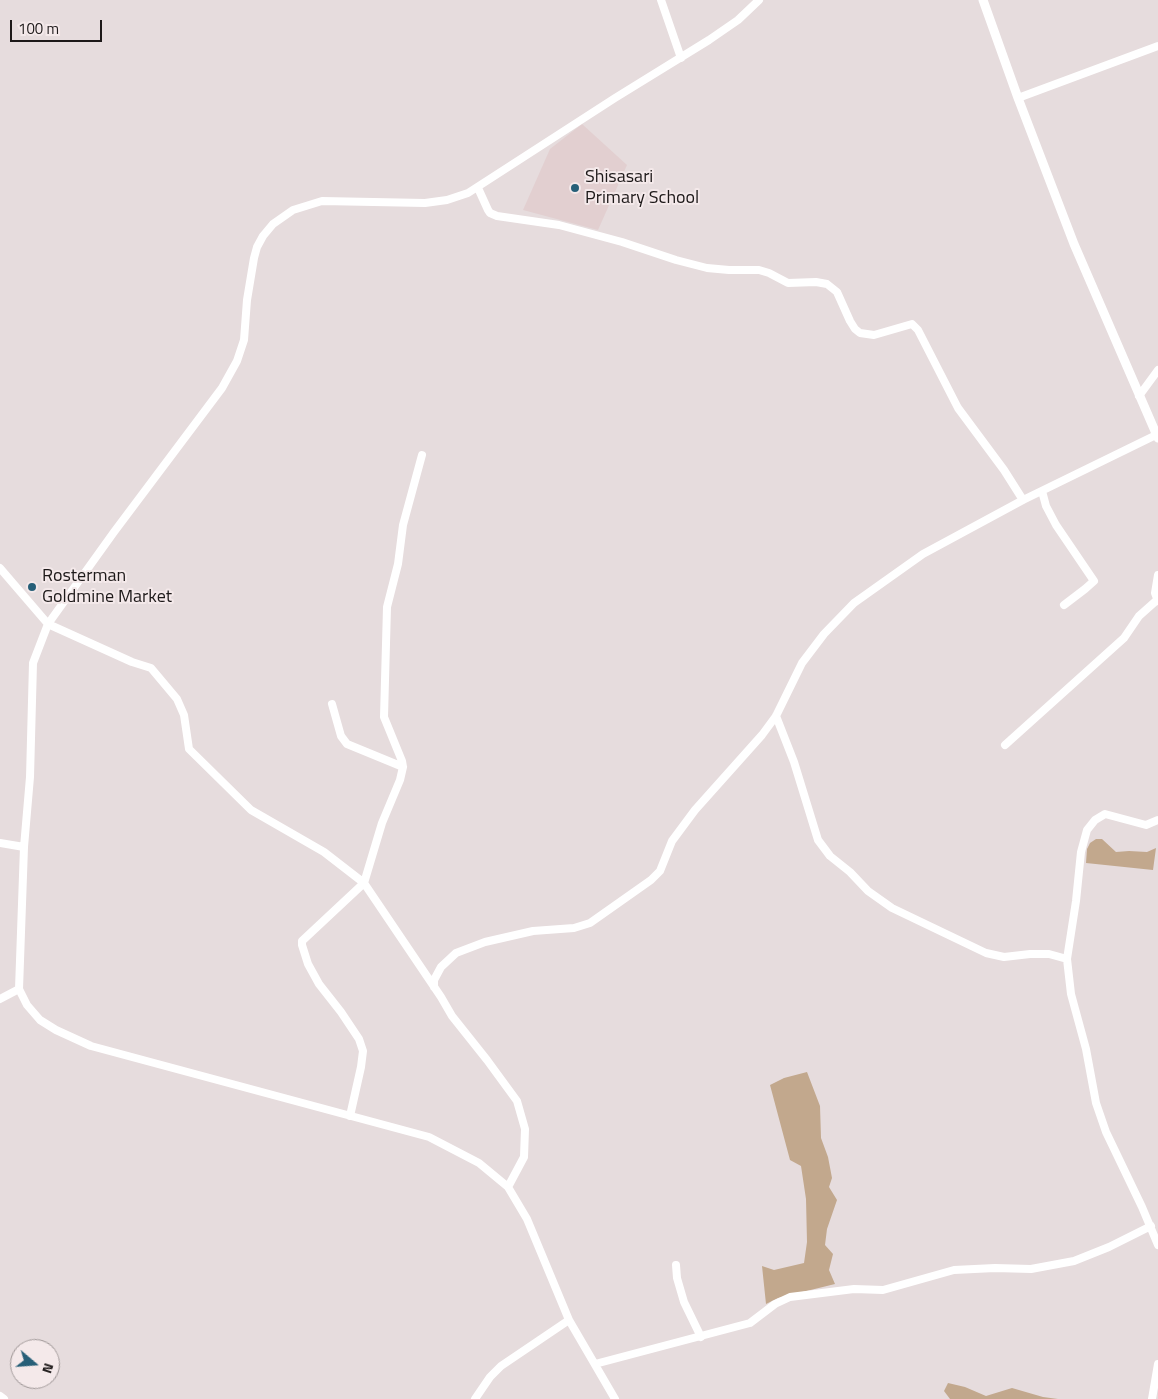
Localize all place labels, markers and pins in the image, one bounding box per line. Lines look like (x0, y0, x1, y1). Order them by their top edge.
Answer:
place label: Shisasari Primary School (585, 167, 699, 210)
marker: Shisasari Primary School (569, 182, 581, 194)
place label: Rosterman Goldmine Market (42, 566, 172, 608)
marker: Rosterman Goldmine Market (26, 581, 38, 593)

